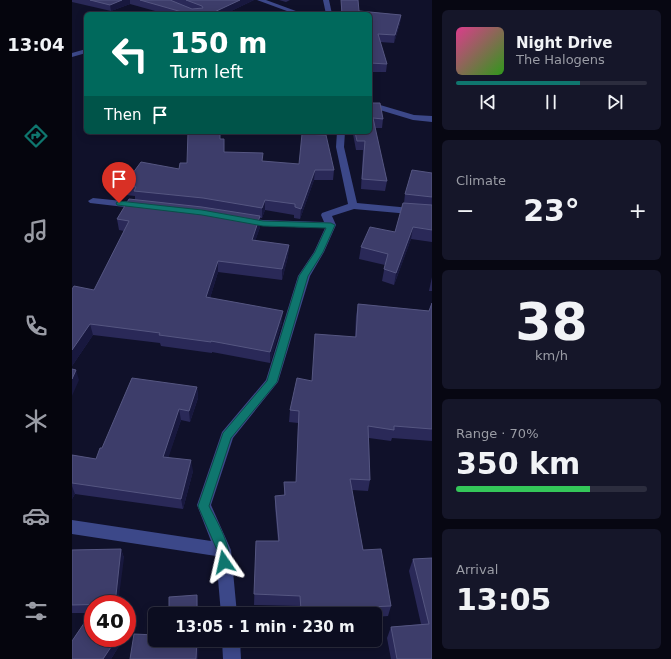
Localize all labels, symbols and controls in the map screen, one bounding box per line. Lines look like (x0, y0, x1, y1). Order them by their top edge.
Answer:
text: 150 m (170, 27, 267, 60)
icon: left (104, 28, 156, 80)
text: 13:04 (7, 34, 65, 55)
text: Night Drive (516, 34, 612, 52)
text: The Halogens (516, 52, 605, 67)
text: Turn left (170, 61, 243, 82)
icon: previous (477, 91, 499, 113)
icon: pause (540, 91, 562, 113)
icon: next (604, 91, 626, 113)
icon: arrive (149, 104, 171, 126)
text: Then (104, 106, 141, 124)
icon: directions (22, 122, 50, 150)
pin (102, 162, 136, 203)
icon: arrive (108, 168, 130, 190)
text: Climate (456, 173, 506, 188)
text: 23° (523, 193, 580, 228)
text: − (456, 198, 474, 223)
text: + (629, 198, 647, 223)
icon: music (22, 217, 50, 245)
text: 38 (515, 292, 588, 352)
icon: phone (22, 312, 50, 340)
text: km/h (535, 348, 568, 363)
icon: climate (22, 407, 50, 435)
text: Range · 70% (456, 426, 539, 441)
text: 350 km (456, 446, 580, 481)
icon: car (22, 502, 50, 530)
position arrow (203, 541, 245, 583)
text: Arrival (456, 562, 498, 577)
text: 13:05 (456, 582, 552, 617)
speed limit sign: 40 (84, 595, 136, 647)
icon: filters (22, 597, 50, 625)
text: 13:05 · 1 min · 230 m (175, 618, 355, 636)

